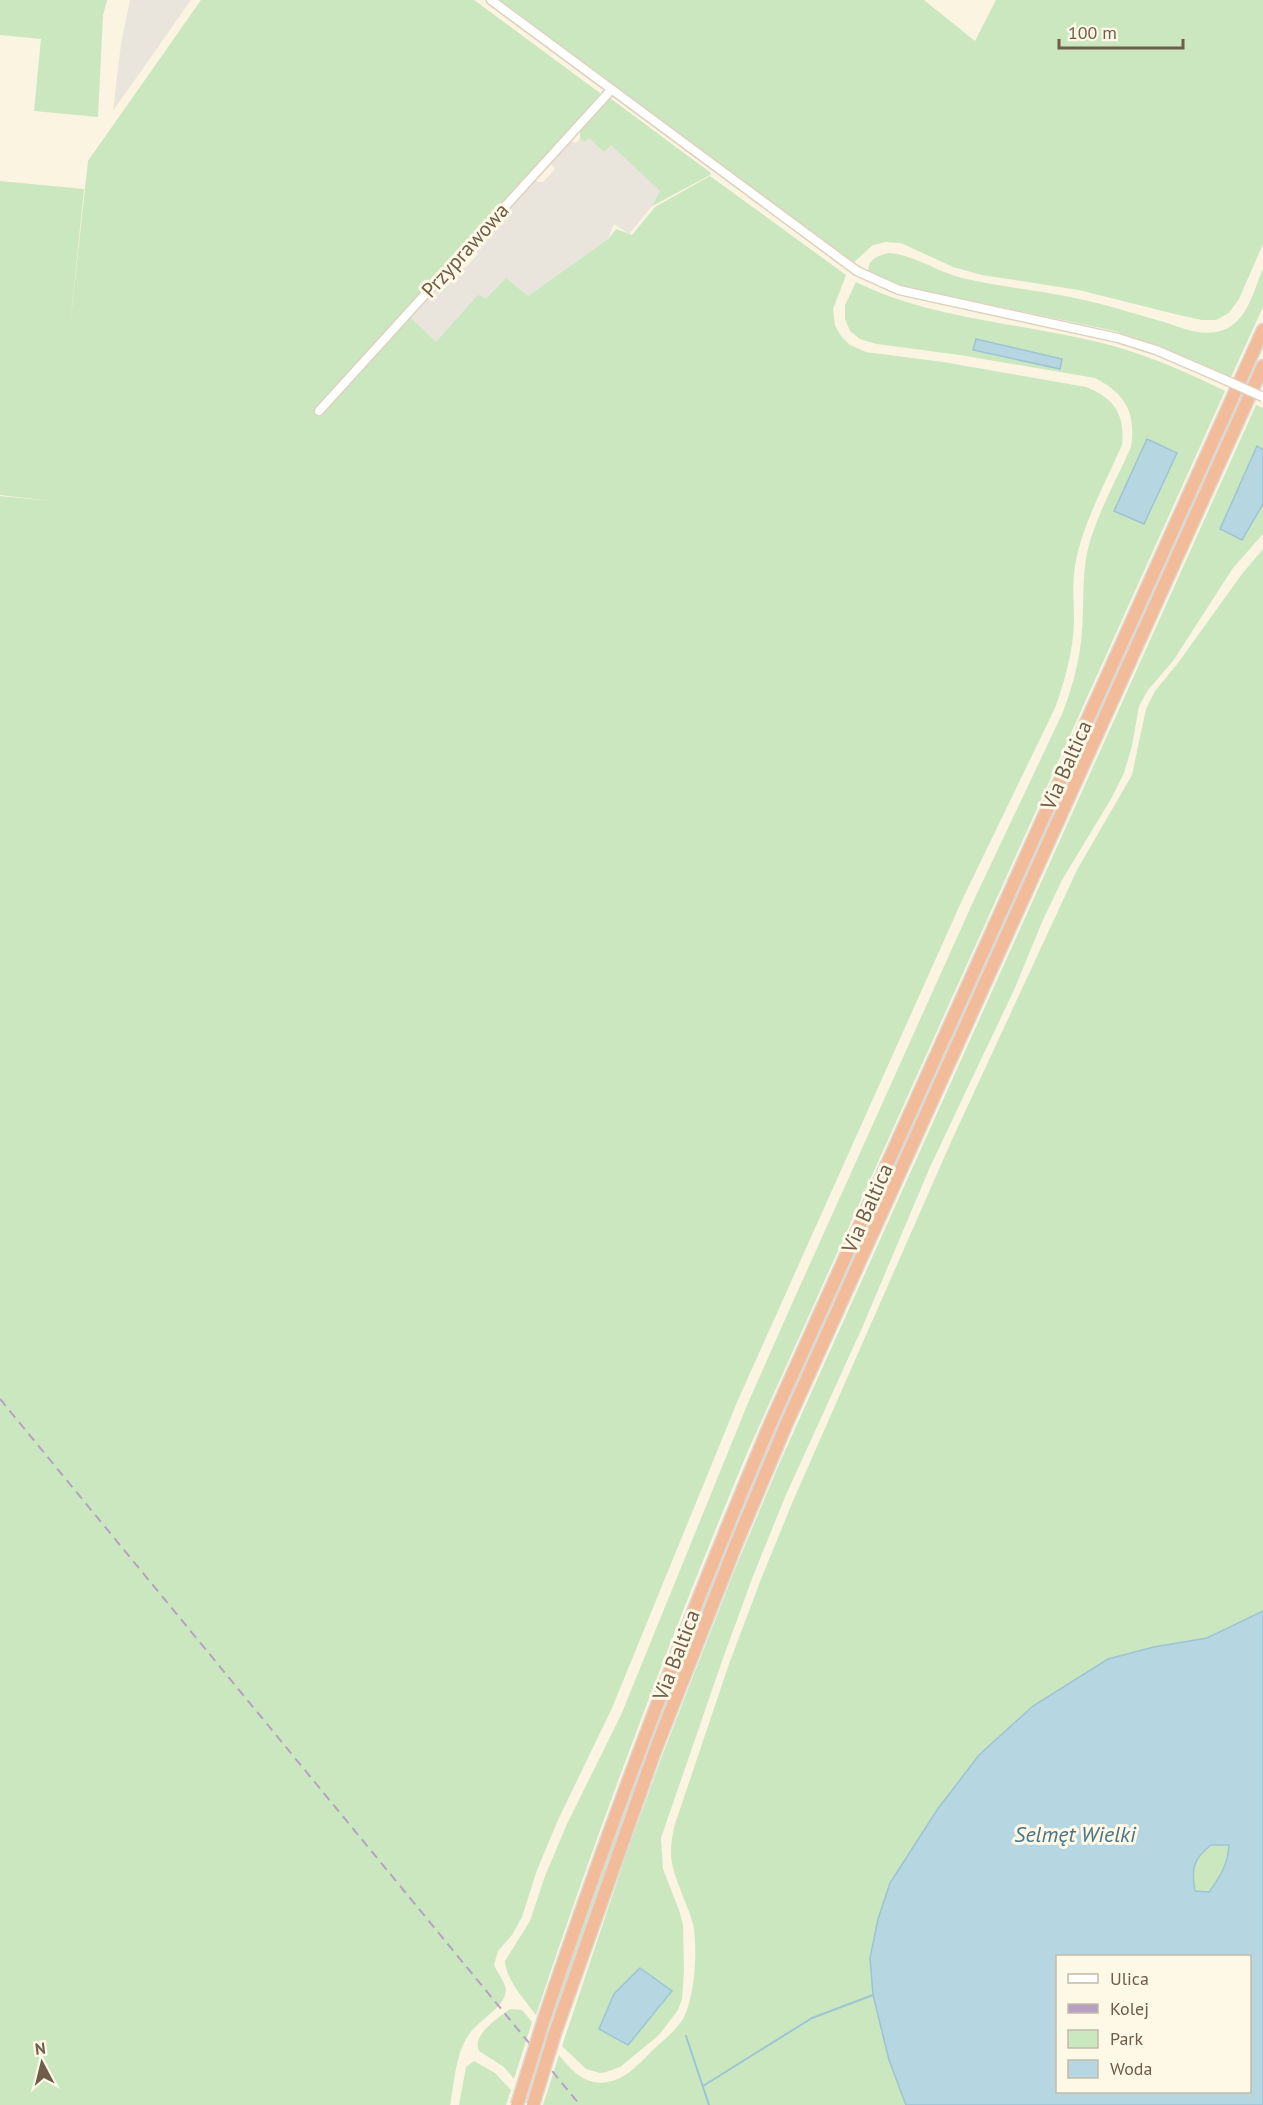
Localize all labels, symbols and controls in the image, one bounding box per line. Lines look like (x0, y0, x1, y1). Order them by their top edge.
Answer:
scale bar (1059, 12, 1184, 50)
text: 100 m (1068, 21, 1117, 44)
street label: Przyprawowa (415, 197, 515, 303)
street label: Via Baltica (1034, 716, 1098, 815)
street label: Via Baltica (835, 1159, 899, 1258)
street label: Via Baltica (646, 1606, 706, 1705)
water label: Selmęt Wielki (1014, 1820, 1137, 1848)
legend (1056, 1955, 1251, 2093)
text: Ulica (1110, 1967, 1149, 1990)
text: Kolej (1110, 1997, 1149, 2020)
text: Park (1110, 2027, 1143, 2050)
north arrow (12, 2033, 72, 2093)
text: N (34, 2038, 47, 2059)
text: Woda (1110, 2057, 1152, 2080)

